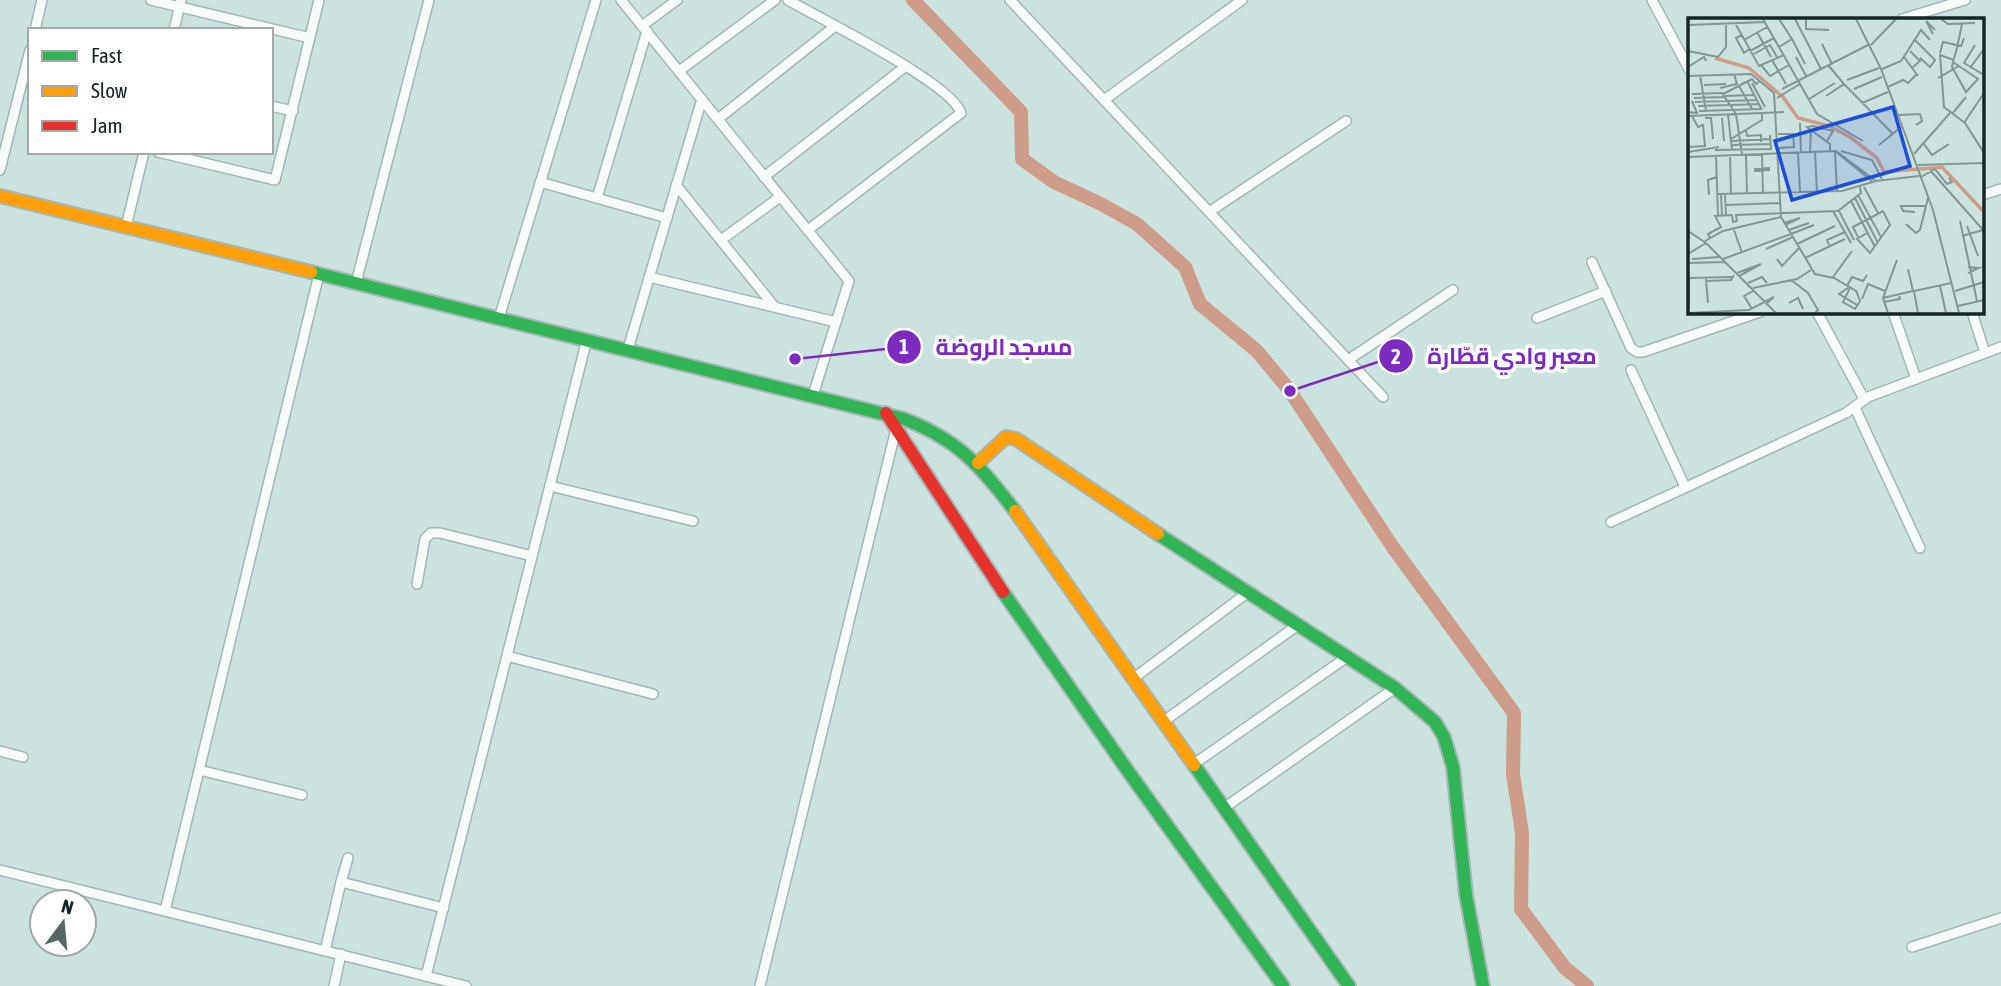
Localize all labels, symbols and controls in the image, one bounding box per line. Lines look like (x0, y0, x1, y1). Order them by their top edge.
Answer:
inset map (1688, 18, 1983, 313)
legend (28, 28, 273, 154)
text: Fast (91, 43, 122, 67)
text: Slow (91, 78, 128, 102)
text: Jam (91, 113, 123, 137)
callout: مسجد الروضة (886, 325, 1086, 369)
text: 1 (899, 334, 909, 358)
text: مسجد الروضة (935, 334, 1073, 361)
callout: معبر وادي قطّارة (1378, 334, 1611, 378)
text: معبر وادي قطّارة (1427, 343, 1597, 375)
text: 2 (1391, 344, 1401, 368)
north arrow (28, 888, 98, 958)
text: N (59, 895, 76, 919)

